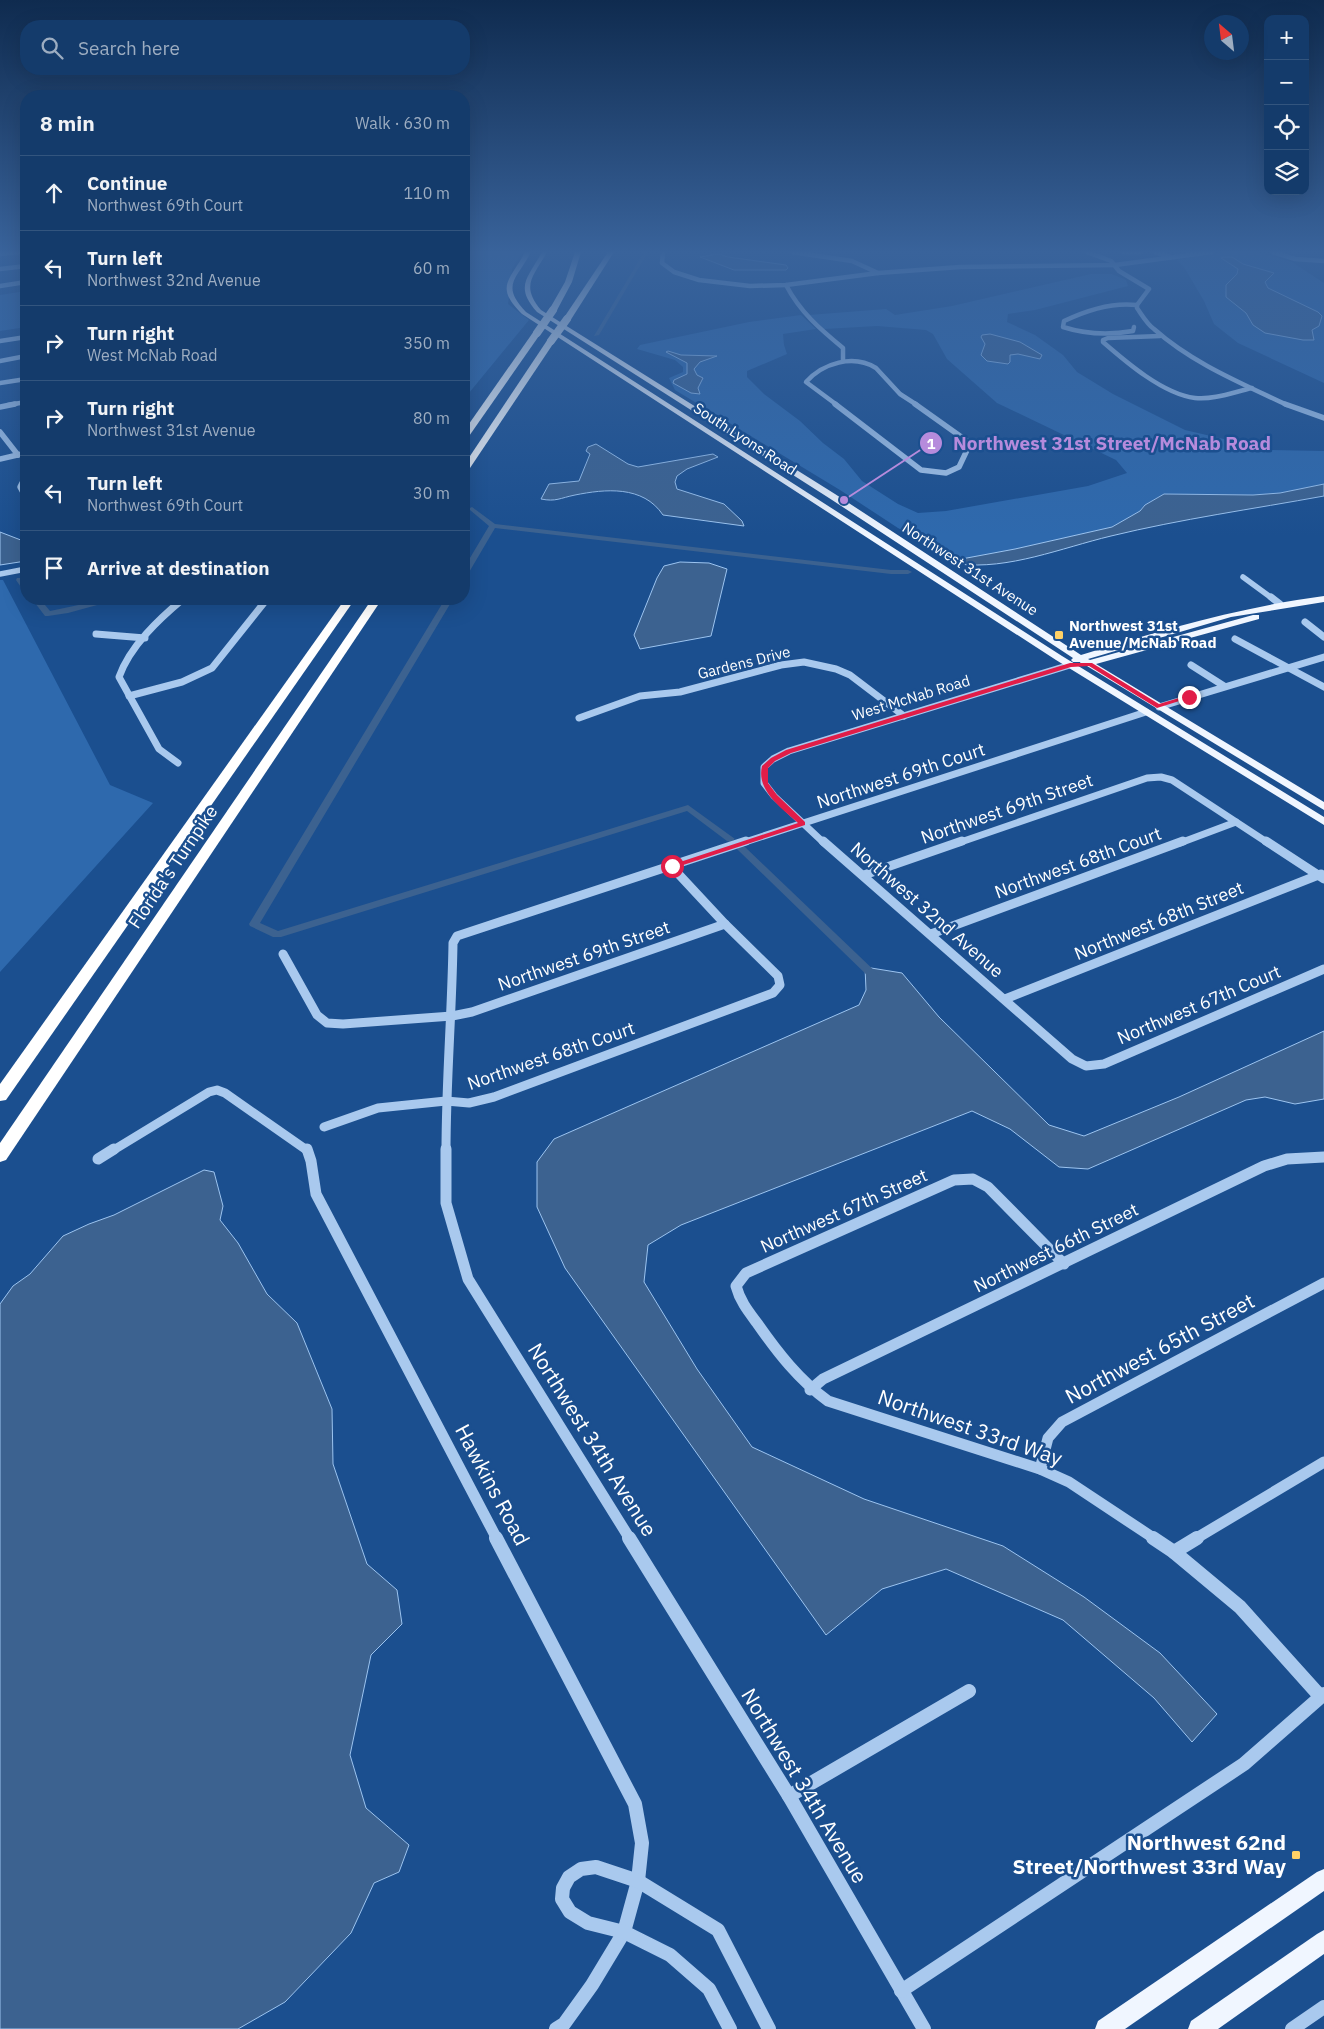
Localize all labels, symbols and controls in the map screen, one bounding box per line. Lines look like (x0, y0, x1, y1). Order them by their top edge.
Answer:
north arrow (1204, 15, 1249, 60)
map controls (1264, 15, 1309, 195)
button: + (1264, 15, 1309, 60)
search box (20, 20, 470, 75)
icon: search (38, 34, 66, 62)
text: Search here (78, 36, 180, 60)
button: − (1264, 60, 1309, 105)
button: locate (1264, 105, 1309, 150)
text: 8 min (40, 109, 95, 137)
text: Walk · 630 m (355, 113, 450, 133)
button: layers (1264, 150, 1309, 195)
text: Continue (87, 171, 167, 195)
icon: ahead (40, 179, 68, 207)
text: 110 m (403, 183, 450, 203)
text: Northwest 69th Court (87, 195, 243, 215)
text: Turn left (87, 246, 163, 270)
icon: left (40, 254, 68, 282)
text: 60 m (413, 258, 450, 278)
text: Northwest 32nd Avenue (87, 270, 261, 290)
text: Turn right (87, 321, 174, 345)
icon: right (40, 329, 68, 357)
text: 350 m (403, 333, 450, 353)
text: West McNab Road (87, 345, 218, 365)
text: Turn right (87, 396, 174, 420)
street label: South Lyons Road (690, 398, 801, 479)
icon: right (40, 404, 68, 432)
text: 80 m (413, 408, 450, 428)
text: Northwest 31st Avenue (87, 420, 256, 440)
callout: Northwest 31st Street/McNab Road (918, 426, 1281, 460)
text: Northwest 31st Street/McNab Road (953, 431, 1271, 455)
text: 1 (926, 434, 936, 453)
text: Turn left (87, 471, 163, 495)
icon: left (40, 479, 68, 507)
text: 30 m (413, 483, 450, 503)
text: Northwest 69th Court (87, 495, 243, 515)
street label: Northwest 31st Avenue (899, 518, 1042, 620)
icon: arrive (40, 554, 68, 582)
text: Arrive at destination (87, 556, 270, 580)
place label: Northwest 31st Avenue/McNab Road (1069, 616, 1217, 652)
marker: Northwest 31st Avenue/McNab Road (1053, 629, 1065, 641)
street label: Gardens Drive (696, 642, 792, 683)
street label: West McNab Road (850, 671, 972, 725)
route end (1178, 686, 1201, 709)
street label: Northwest 69th Court (814, 737, 988, 814)
street label: Northwest 69th Street (918, 768, 1096, 849)
street label: Florida's Turnpike (123, 801, 222, 933)
street label: Northwest 68th Court (991, 822, 1164, 903)
street label: Northwest 32nd Avenue (846, 837, 1009, 982)
route start (661, 855, 684, 878)
street label: Northwest 68th Street (1071, 876, 1247, 965)
street label: Northwest 69th Street (495, 915, 673, 996)
street label: Northwest 67th Court (1113, 960, 1284, 1049)
street label: Northwest 68th Court (464, 1016, 638, 1095)
street label: Northwest 67th Street (757, 1163, 931, 1258)
street label: Northwest 66th Street (970, 1198, 1142, 1297)
street label: Northwest 65th Street (1060, 1286, 1259, 1410)
street label: Northwest 34th Avenue (522, 1337, 664, 1541)
street label: Northwest 33rd Way (874, 1382, 1067, 1472)
street label: Hawkins Road (449, 1419, 537, 1550)
street label: Northwest 34th Avenue (735, 1683, 874, 1888)
place label: Northwest 62nd Street/Northwest 33rd Way (1012, 1828, 1287, 1880)
marker: Northwest 62nd Street/Northwest 33rd Way (1290, 1849, 1302, 1861)

